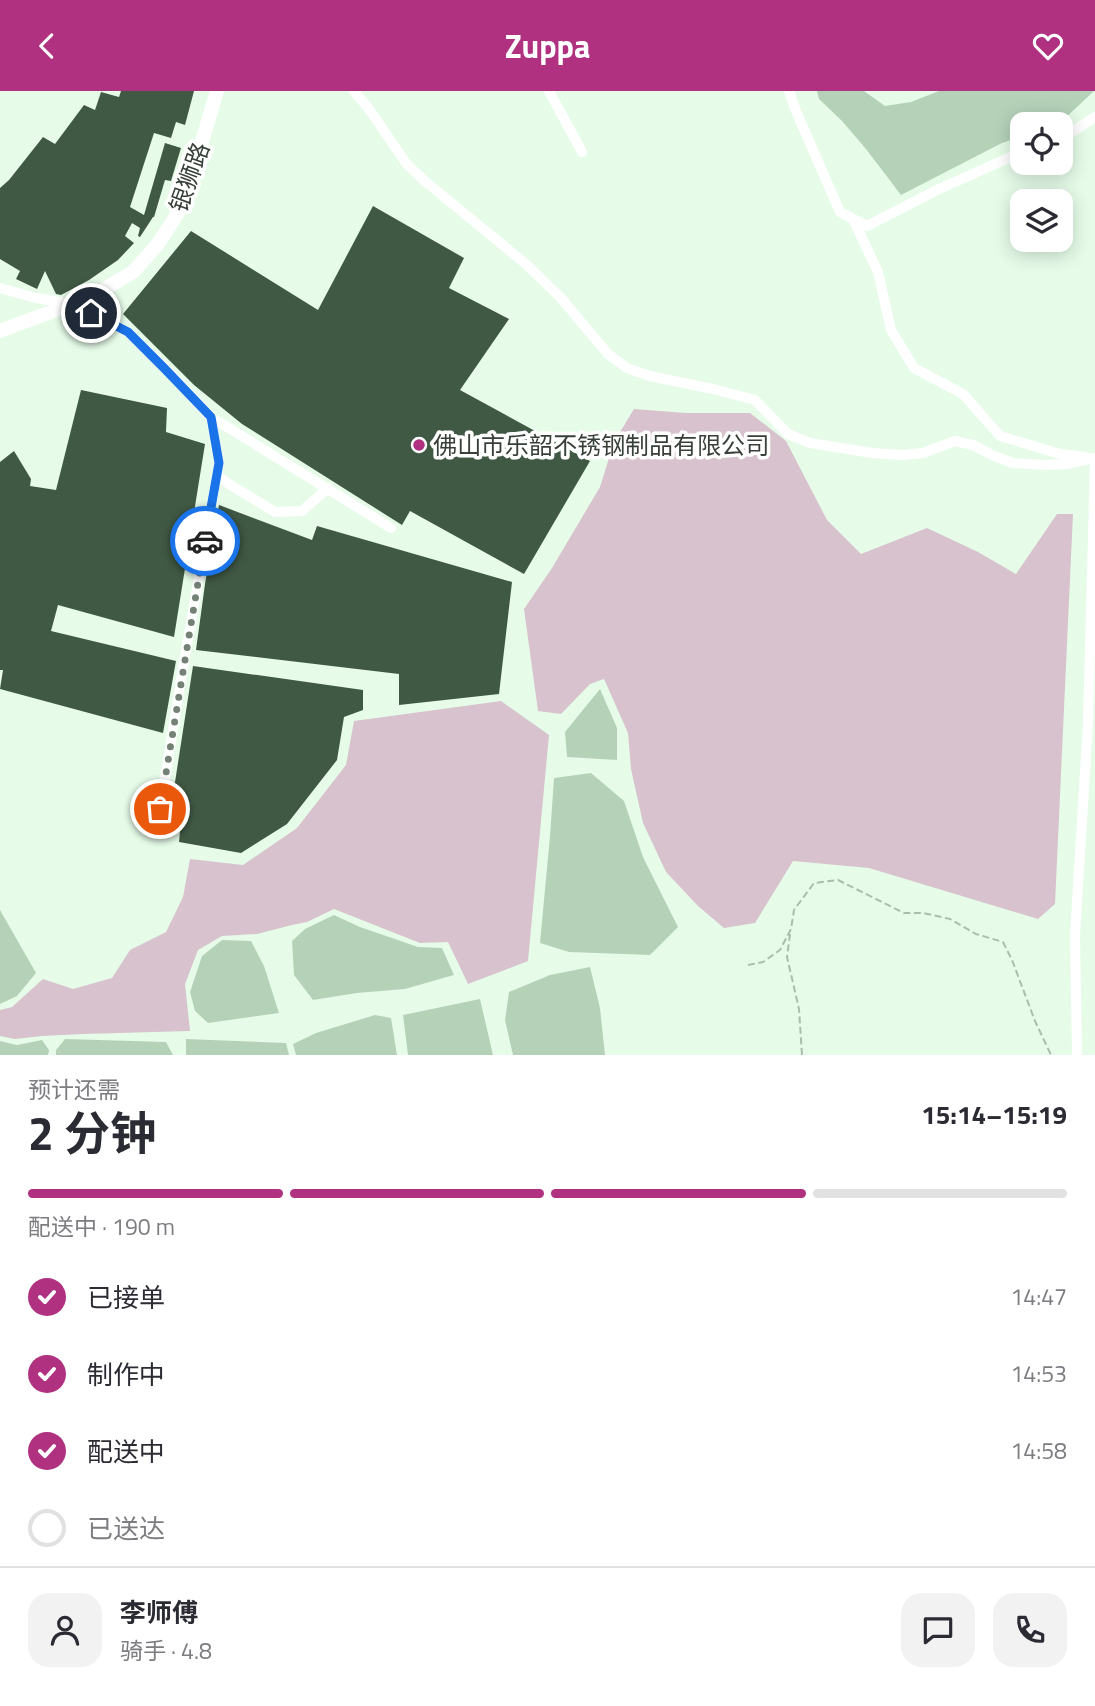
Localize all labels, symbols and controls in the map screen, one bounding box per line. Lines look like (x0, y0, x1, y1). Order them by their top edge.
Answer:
text: Zuppa (505, 22, 590, 70)
icon: back (28, 27, 66, 65)
icon: heart (1029, 27, 1067, 65)
map controls (1010, 112, 1073, 252)
button: locate (1010, 112, 1073, 175)
street label: 银狮路 (160, 137, 218, 217)
button: layers (1010, 189, 1073, 252)
pin (61, 283, 121, 343)
icon: home (72, 294, 110, 332)
place label: 佛山市乐韶不锈钢制品有限公司 (433, 427, 769, 463)
marker: 佛山市乐韶不锈钢制品有限公司 (411, 437, 427, 453)
courier (170, 506, 240, 576)
icon: car (186, 522, 224, 560)
pin (130, 779, 190, 839)
icon: bag (141, 790, 179, 828)
text: 预计还需 (28, 1072, 120, 1107)
text: 15:14–15:19 (921, 1095, 1067, 1134)
text: 2 分钟 (28, 1098, 156, 1168)
text: 配送中 · 190 m (28, 1209, 175, 1244)
icon: check (28, 1278, 66, 1316)
text: 已接单 (87, 1278, 165, 1317)
text: 14:47 (1010, 1279, 1067, 1314)
icon: check (28, 1355, 66, 1393)
text: 制作中 (87, 1355, 165, 1394)
text: 14:53 (1010, 1356, 1067, 1391)
icon: check (28, 1432, 66, 1470)
text: 配送中 (87, 1432, 165, 1471)
text: 14:58 (1010, 1433, 1067, 1468)
text: 已送达 (87, 1509, 165, 1548)
button: person (28, 1593, 102, 1667)
text: 李师傅 (120, 1593, 198, 1632)
button: chat (901, 1593, 975, 1667)
button: phone (993, 1593, 1067, 1667)
text: 骑手 · 4.8 (120, 1633, 212, 1668)

